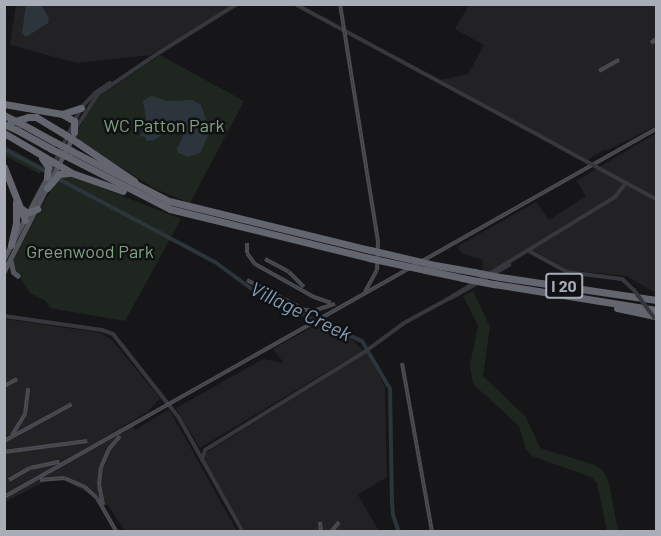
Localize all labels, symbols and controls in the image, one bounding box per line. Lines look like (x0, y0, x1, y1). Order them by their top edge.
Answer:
park label: WC Patton Park (104, 114, 224, 136)
park label: Greenwood Park (26, 240, 154, 262)
road number: I 20 (544, 273, 584, 299)
water label: Village Creek (246, 276, 356, 346)

